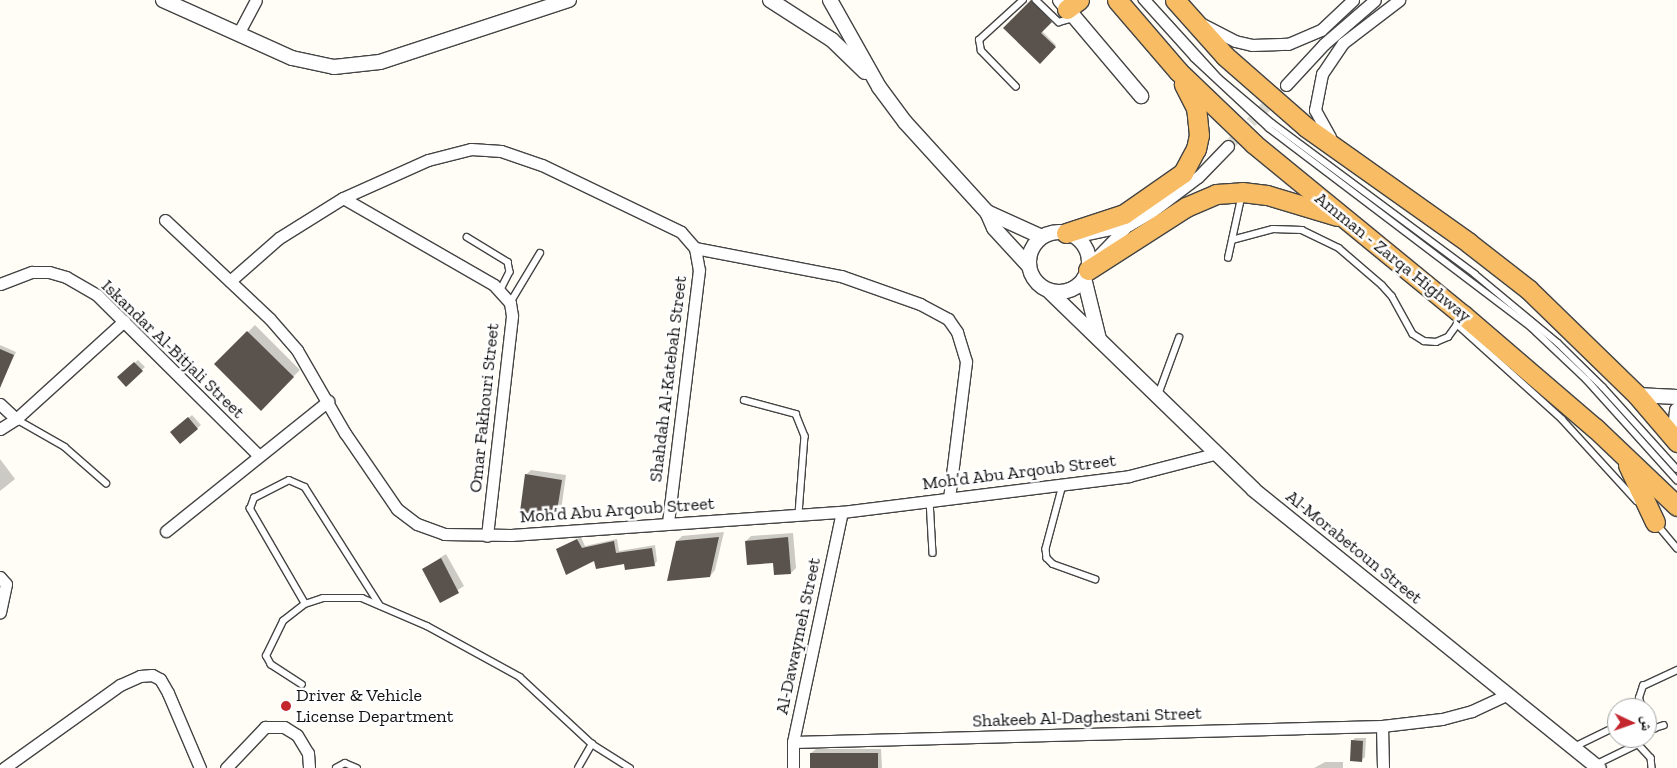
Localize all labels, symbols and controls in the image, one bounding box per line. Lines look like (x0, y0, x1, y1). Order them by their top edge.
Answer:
street label: Amman - Zarqa Highway (1311, 187, 1475, 327)
street label: Shahdah Al-Katebah Street (645, 274, 691, 484)
street label: Iskandar Al-Bitjali Street (97, 275, 249, 423)
street label: Omar Fakhouri Street (464, 322, 504, 494)
street label: Moh’d Abu Arqoub Street (920, 449, 1118, 495)
street label: Al-Morabetoun Street (1282, 485, 1426, 609)
street label: Moh’d Abu Arqoub Street (519, 492, 715, 528)
street label: Al-Dawaymeh Street (771, 556, 825, 716)
place label: Driver & Vehicle License Department (296, 685, 453, 728)
north arrow (1607, 698, 1657, 748)
marker: Driver & Vehicle License Department (280, 700, 292, 712)
street label: Shakeeb Al-Daghestani Street (972, 702, 1202, 732)
text: ش (1638, 716, 1655, 732)

